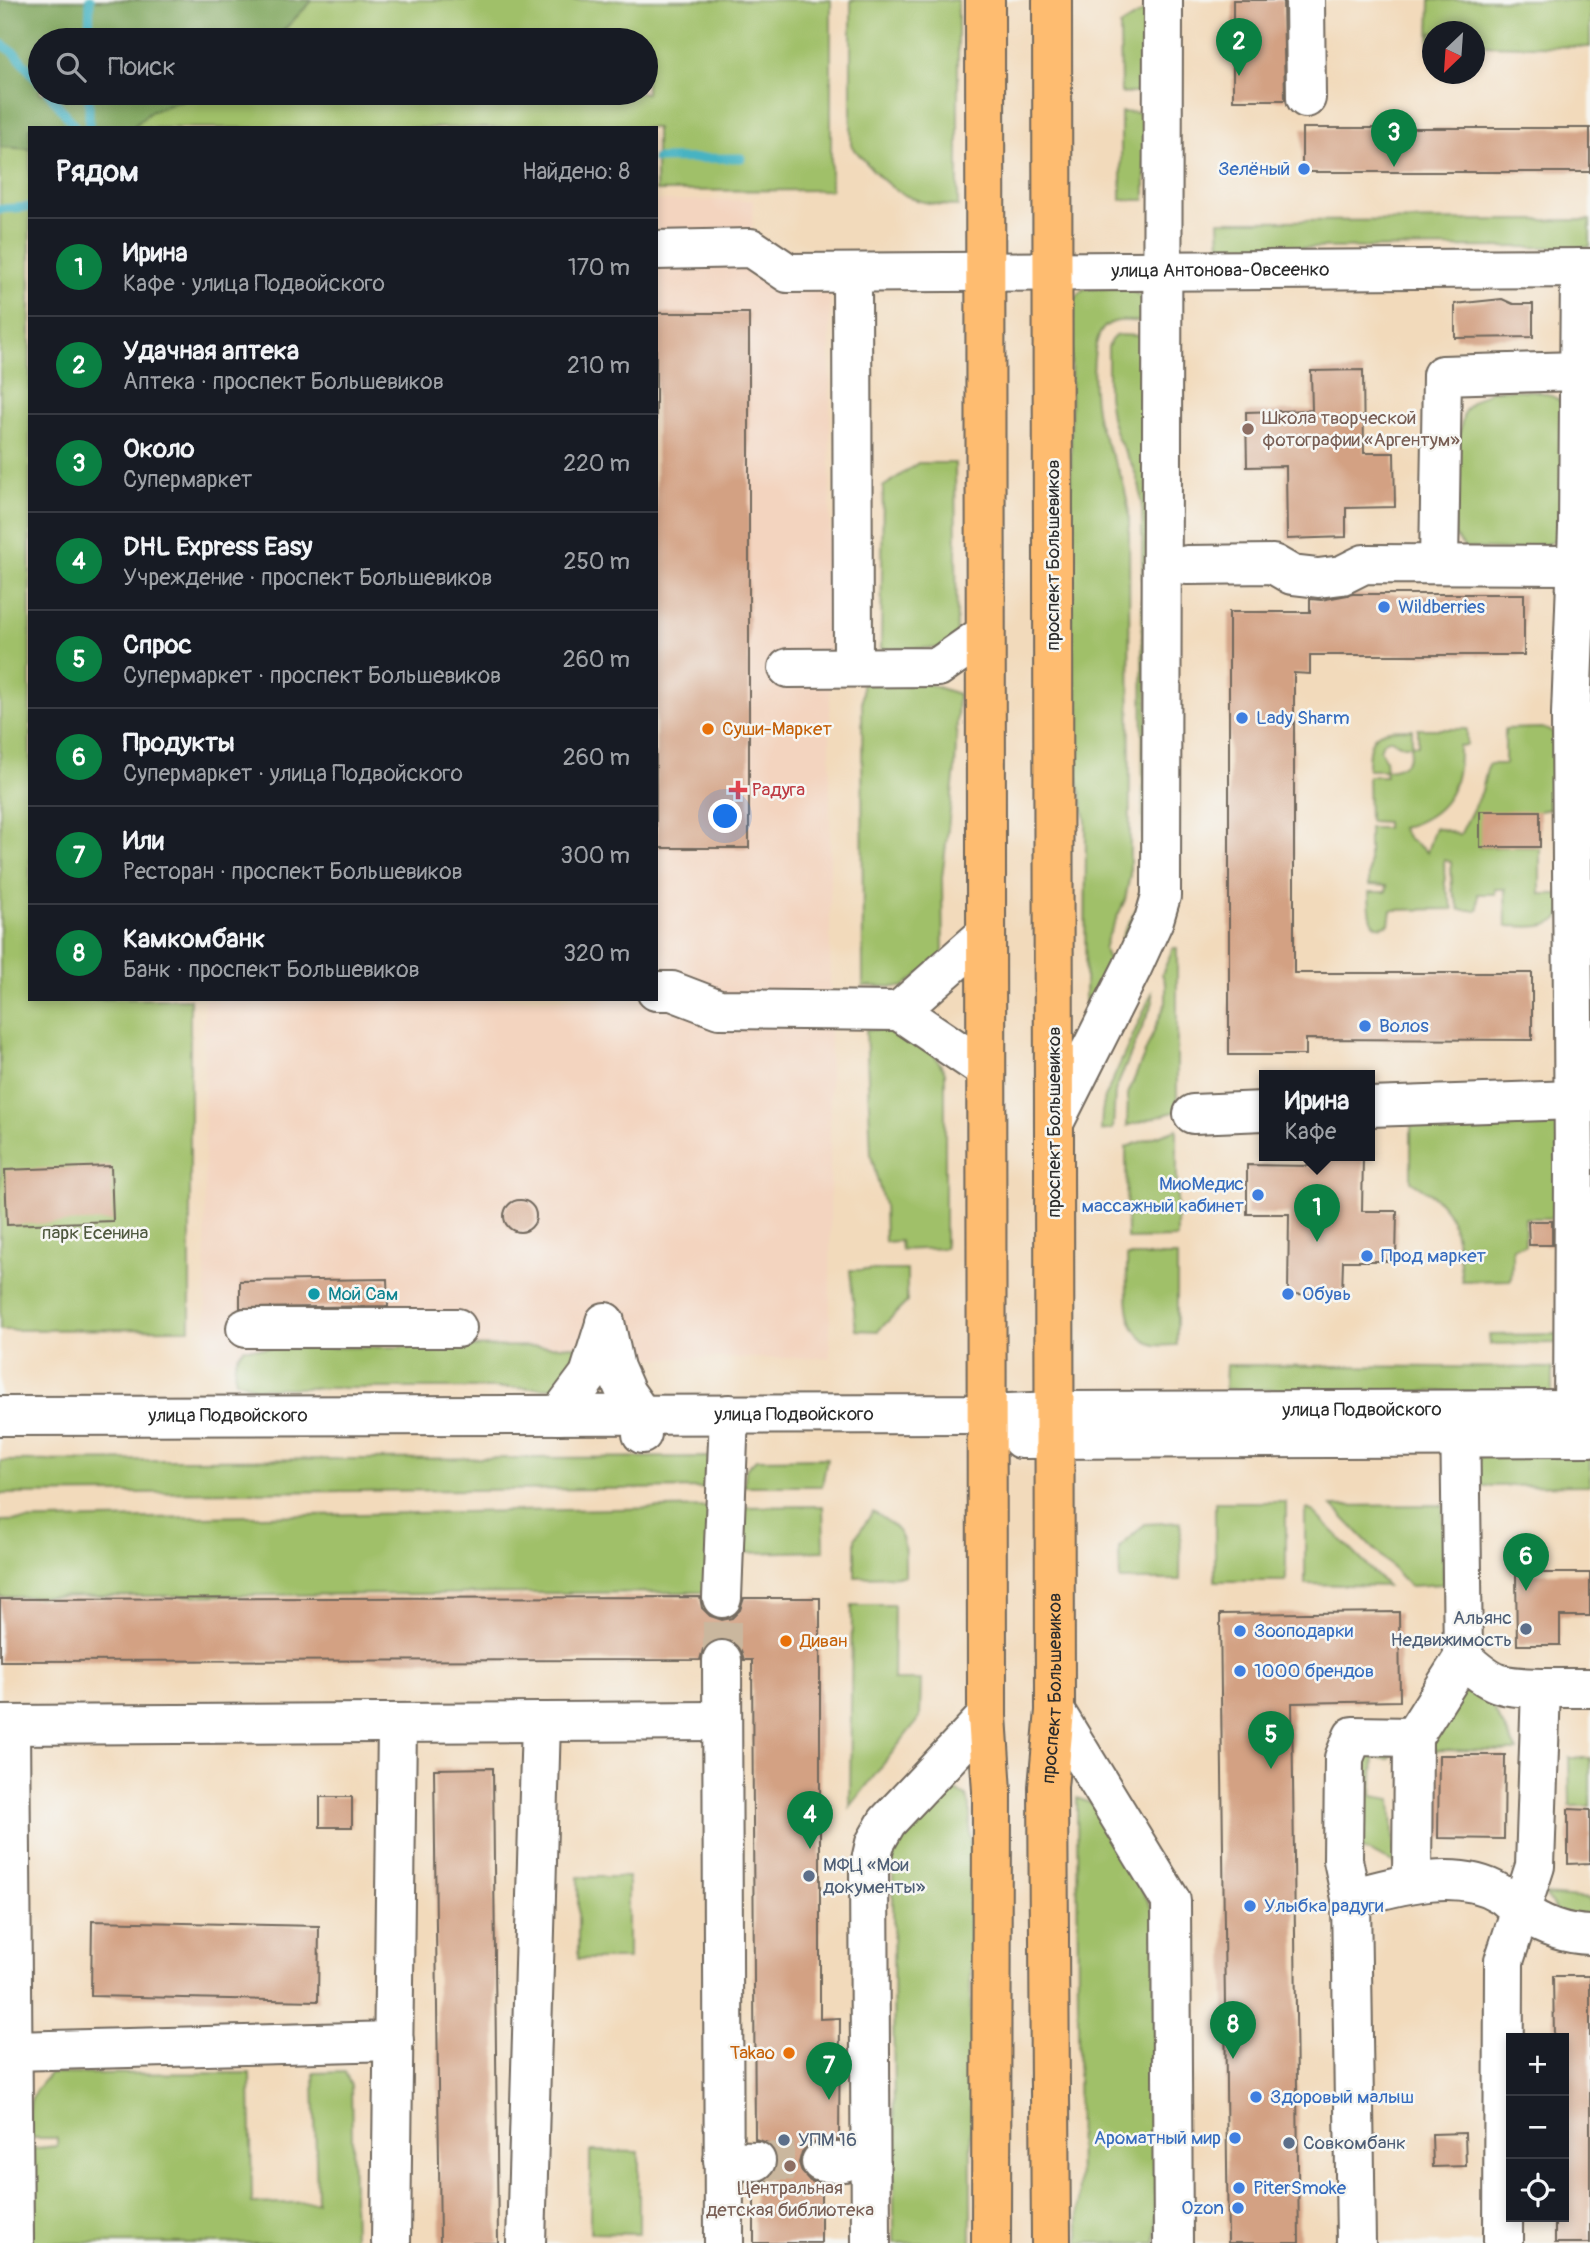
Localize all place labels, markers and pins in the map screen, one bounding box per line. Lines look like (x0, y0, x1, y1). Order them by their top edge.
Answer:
pin: 2 (1216, 18, 1262, 76)
pin: 3 (1371, 109, 1417, 167)
place label: Зелёный (1218, 157, 1290, 181)
marker: Зелёный (1296, 161, 1312, 177)
place label: Школа творческой фотографии «Аргентум» (1262, 406, 1460, 452)
marker: Школа творческой фотографии «Аргентум» (1240, 421, 1256, 437)
place label: Wildberries (1398, 595, 1485, 619)
marker: Wildberries (1376, 599, 1392, 615)
place label: Lady Sharm (1256, 706, 1350, 730)
marker: Lady Sharm (1234, 710, 1250, 726)
place label: Суши-Маркет (722, 717, 832, 741)
marker: Суши-Маркет (700, 721, 716, 737)
place label: Радуга (752, 778, 805, 802)
marker: Радуга (730, 782, 746, 798)
place label: Волоs (1379, 1014, 1429, 1038)
marker: Волоs (1357, 1018, 1373, 1034)
place label: МиоМедис массажный кабинет (1082, 1172, 1244, 1218)
pin: 1 (1294, 1184, 1340, 1242)
marker: МиоМедис массажный кабинет (1250, 1187, 1266, 1203)
place label: Прод маркет (1381, 1244, 1487, 1268)
marker: Прод маркет (1359, 1248, 1375, 1264)
place label: Мой Сам (328, 1282, 398, 1306)
place label: Обувь (1302, 1282, 1351, 1306)
marker: Мой Сам (306, 1286, 322, 1302)
marker: Обувь (1280, 1286, 1296, 1302)
pin: 6 (1503, 1533, 1549, 1591)
place label: Альянс Недвижимость (1391, 1606, 1512, 1652)
place label: Зооподарки (1254, 1619, 1354, 1643)
marker: Альянс Недвижимость (1518, 1621, 1534, 1637)
marker: Зооподарки (1232, 1623, 1248, 1639)
place label: Диван (799, 1629, 848, 1653)
marker: Диван (778, 1633, 794, 1649)
place label: 1000 брендов (1254, 1659, 1374, 1683)
marker: 1000 брендов (1232, 1663, 1248, 1679)
pin: 5 (1248, 1711, 1294, 1769)
pin: 4 (787, 1791, 833, 1849)
place label: МФЦ «Мои документы» (823, 1853, 926, 1899)
marker: МФЦ «Мои документы» (801, 1868, 817, 1884)
place label: Улыбка радуги (1264, 1894, 1384, 1918)
marker: Улыбка радуги (1242, 1898, 1258, 1914)
pin: 8 (1210, 2001, 1256, 2059)
place label: Takao (730, 2041, 775, 2065)
pin: 7 (806, 2042, 852, 2100)
marker: Takao (781, 2045, 797, 2061)
place label: Здоровый малыш (1270, 2085, 1414, 2109)
marker: Здоровый малыш (1248, 2089, 1264, 2105)
place label: Ароматный мир (1094, 2126, 1221, 2150)
place label: УПМ 16 (798, 2128, 857, 2152)
marker: Ароматный мир (1227, 2130, 1243, 2146)
place label: Совкомбанк (1303, 2131, 1406, 2155)
marker: УПМ 16 (776, 2132, 792, 2148)
marker: Совкомбанк (1281, 2135, 1297, 2151)
marker: Центральная детская библиотека (782, 2158, 798, 2174)
place label: Центральная детская библиотека (706, 2176, 874, 2222)
place label: PiterSmoke (1253, 2176, 1347, 2200)
marker: PiterSmoke (1231, 2180, 1247, 2196)
place label: Ozon (1181, 2196, 1224, 2220)
marker: Ozon (1230, 2200, 1246, 2216)

